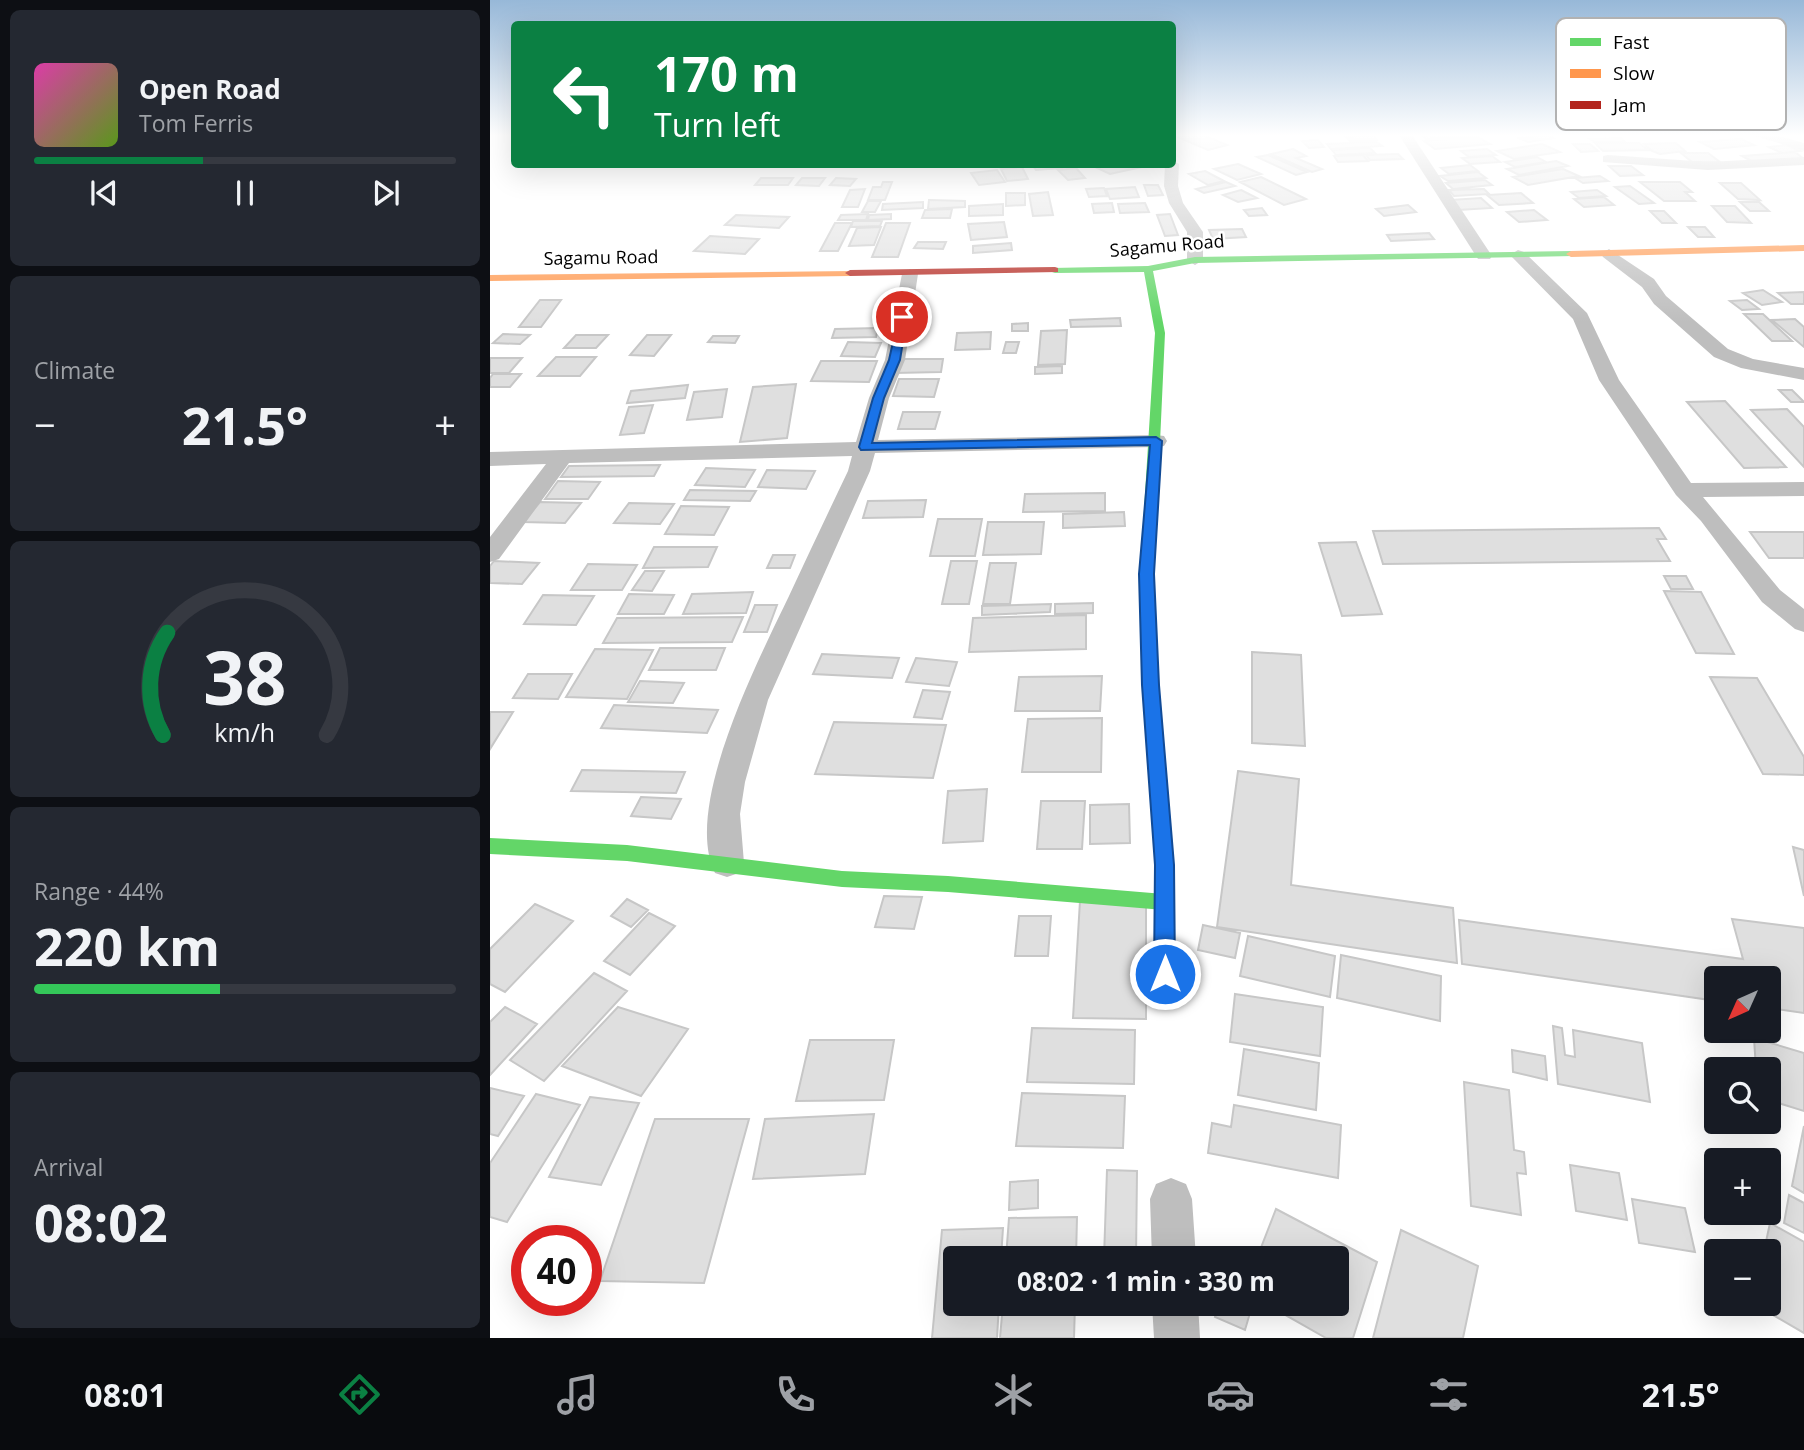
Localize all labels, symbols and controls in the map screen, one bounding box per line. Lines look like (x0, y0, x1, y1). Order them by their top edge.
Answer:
legend (1556, 18, 1786, 130)
text: Fast (1613, 29, 1649, 55)
text: 170 m (654, 40, 799, 106)
icon: left (539, 49, 630, 140)
text: Slow (1613, 60, 1655, 86)
text: Open Road (139, 71, 281, 107)
text: Jam (1611, 92, 1646, 118)
text: Turn left (654, 103, 780, 146)
text: Tom Ferris (139, 107, 253, 139)
icon: previous (85, 174, 123, 212)
icon: pause (226, 174, 264, 212)
icon: next (367, 174, 405, 212)
street label: Sagamu Road (1109, 228, 1225, 262)
street label: Sagamu Road (543, 244, 659, 270)
pin (872, 287, 932, 347)
icon: arrive (883, 298, 921, 336)
text: Climate (34, 354, 115, 386)
text: 21.5° (182, 389, 308, 460)
text: − (34, 398, 56, 450)
text: + (434, 398, 456, 450)
text: 38 (203, 627, 287, 726)
text: km/h (215, 715, 275, 749)
text: Range · 44% (34, 875, 164, 907)
text: 220 km (34, 910, 220, 981)
position arrow (1128, 937, 1202, 1011)
north arrow (1704, 966, 1782, 1043)
map controls (1704, 966, 1781, 1316)
button: search (1704, 1057, 1781, 1134)
button: + (1704, 1148, 1781, 1225)
text: Arrival (34, 1151, 103, 1183)
text: 08:02 (34, 1186, 168, 1257)
speed limit sign: 40 (511, 1225, 602, 1316)
button: − (1704, 1239, 1781, 1316)
text: 08:02 · 1 min · 330 m (1017, 1263, 1275, 1299)
icon: directions (335, 1370, 384, 1419)
icon: music (553, 1370, 602, 1419)
icon: phone (771, 1370, 820, 1419)
icon: climate (989, 1370, 1038, 1419)
icon: car (1206, 1370, 1255, 1419)
icon: filters (1424, 1370, 1473, 1419)
text: 08:01 (84, 1373, 167, 1416)
text: 21.5° (1642, 1373, 1720, 1416)

